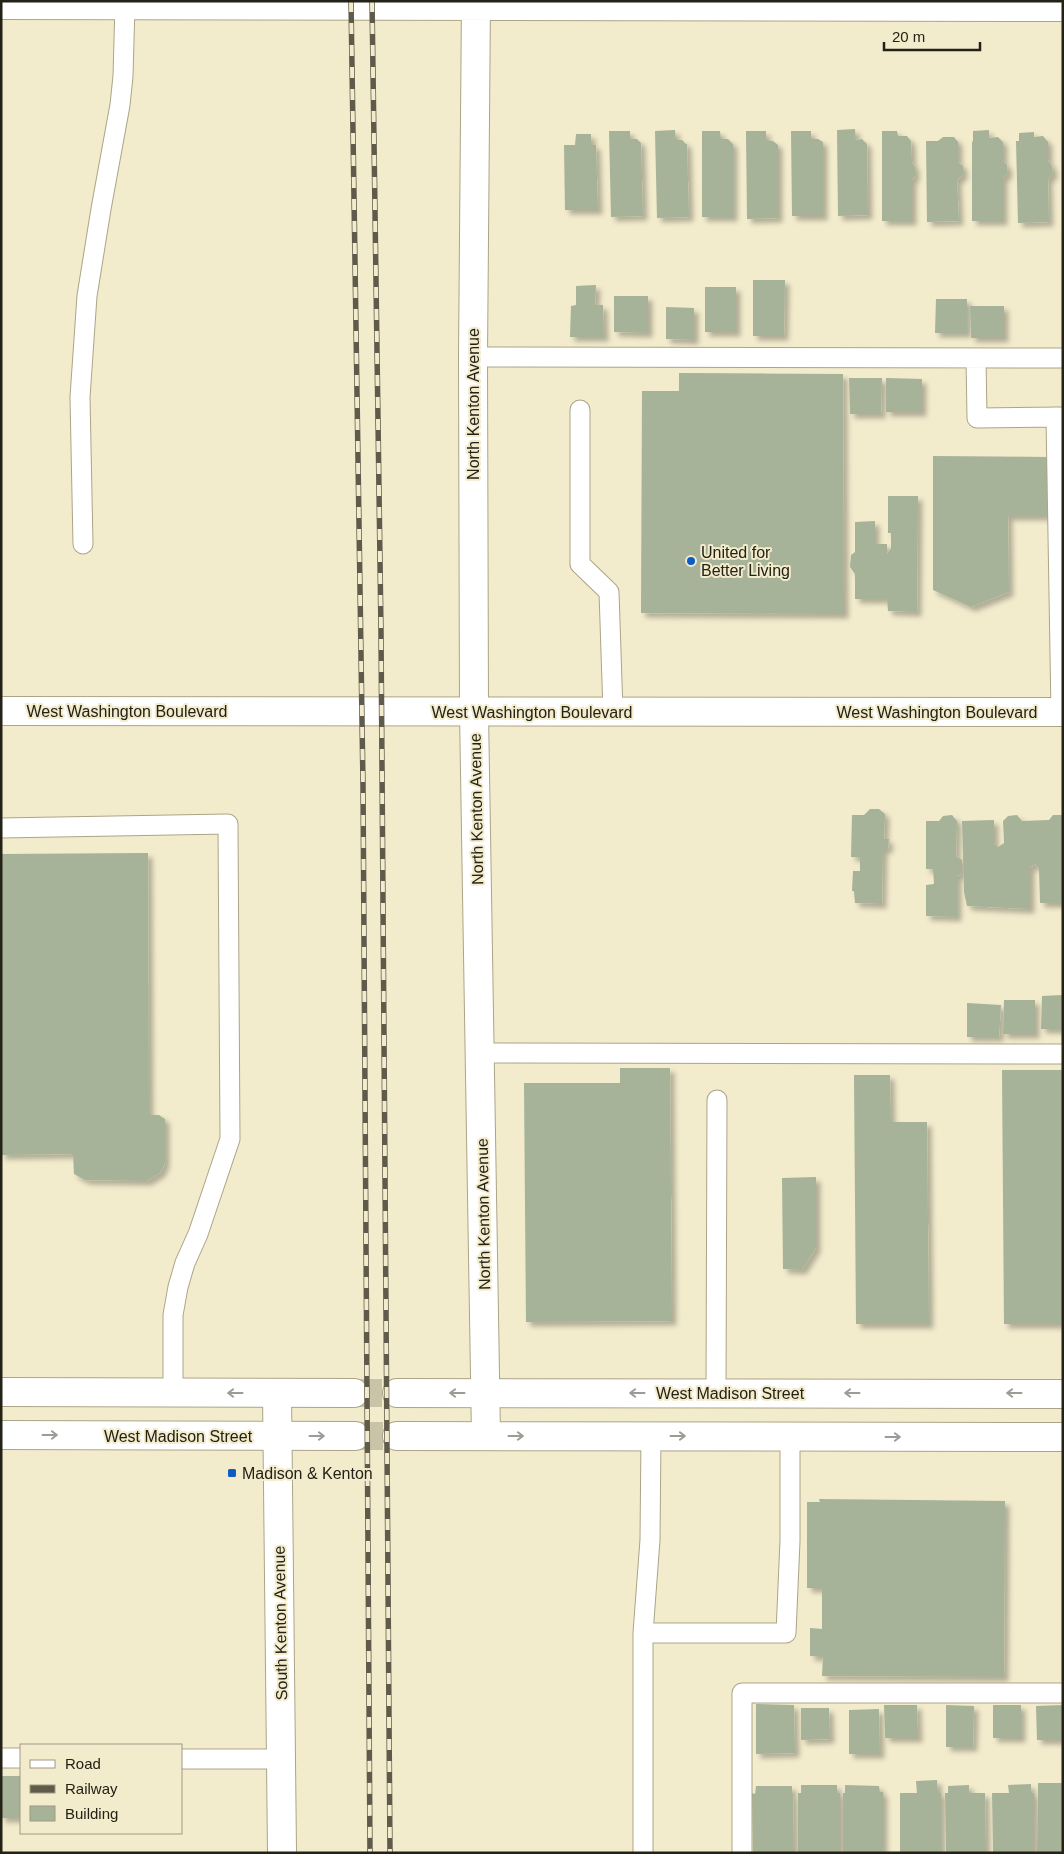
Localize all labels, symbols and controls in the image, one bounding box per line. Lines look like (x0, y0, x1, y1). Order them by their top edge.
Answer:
scale bar (884, 20, 980, 52)
text: 20 m (892, 28, 925, 45)
street label: North Kenton Avenue (465, 328, 482, 480)
place label: United for Better Living (701, 544, 790, 579)
marker: United for Better Living (685, 555, 697, 567)
street label: West Washington Boulevard (27, 703, 228, 720)
street label: West Washington Boulevard (432, 704, 633, 721)
street label: West Washington Boulevard (837, 704, 1038, 721)
street label: North Kenton Avenue (467, 733, 486, 885)
street label: North Kenton Avenue (474, 1138, 493, 1290)
street label: West Madison Street (656, 1385, 805, 1402)
one-way arrow (228, 1388, 244, 1398)
one-way arrow (449, 1388, 465, 1398)
one-way arrow (629, 1388, 645, 1398)
one-way arrow (844, 1388, 860, 1398)
one-way arrow (1006, 1389, 1022, 1398)
street label: West Madison Street (104, 1428, 253, 1445)
one-way arrow (42, 1430, 58, 1440)
one-way arrow (309, 1431, 325, 1441)
one-way arrow (507, 1431, 523, 1441)
one-way arrow (670, 1431, 686, 1441)
one-way arrow (884, 1432, 901, 1442)
place label: Madison & Kenton (242, 1465, 373, 1482)
marker: Madison & Kenton (226, 1467, 238, 1479)
street label: South Kenton Avenue (271, 1546, 290, 1700)
legend (20, 1744, 182, 1834)
text: Road (65, 1755, 101, 1772)
text: Railway (65, 1780, 118, 1797)
text: Building (65, 1805, 118, 1822)

